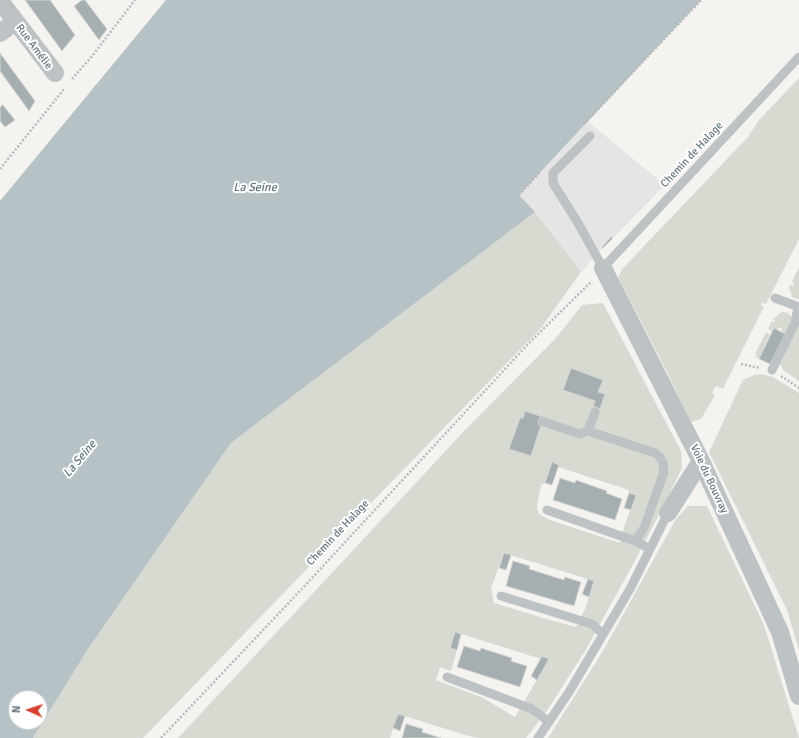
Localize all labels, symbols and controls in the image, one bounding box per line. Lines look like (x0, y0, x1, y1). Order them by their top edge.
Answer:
street label: Rue Amélie (13, 22, 55, 72)
street label: Chemin de Halage (658, 119, 726, 191)
water label: La Seine (233, 181, 277, 195)
water label: La Seine (61, 438, 99, 480)
street label: Voie du Bouvray (687, 442, 731, 516)
street label: Chemin de Halage (304, 497, 372, 569)
north arrow (8, 690, 48, 730)
text: N (10, 705, 23, 714)

